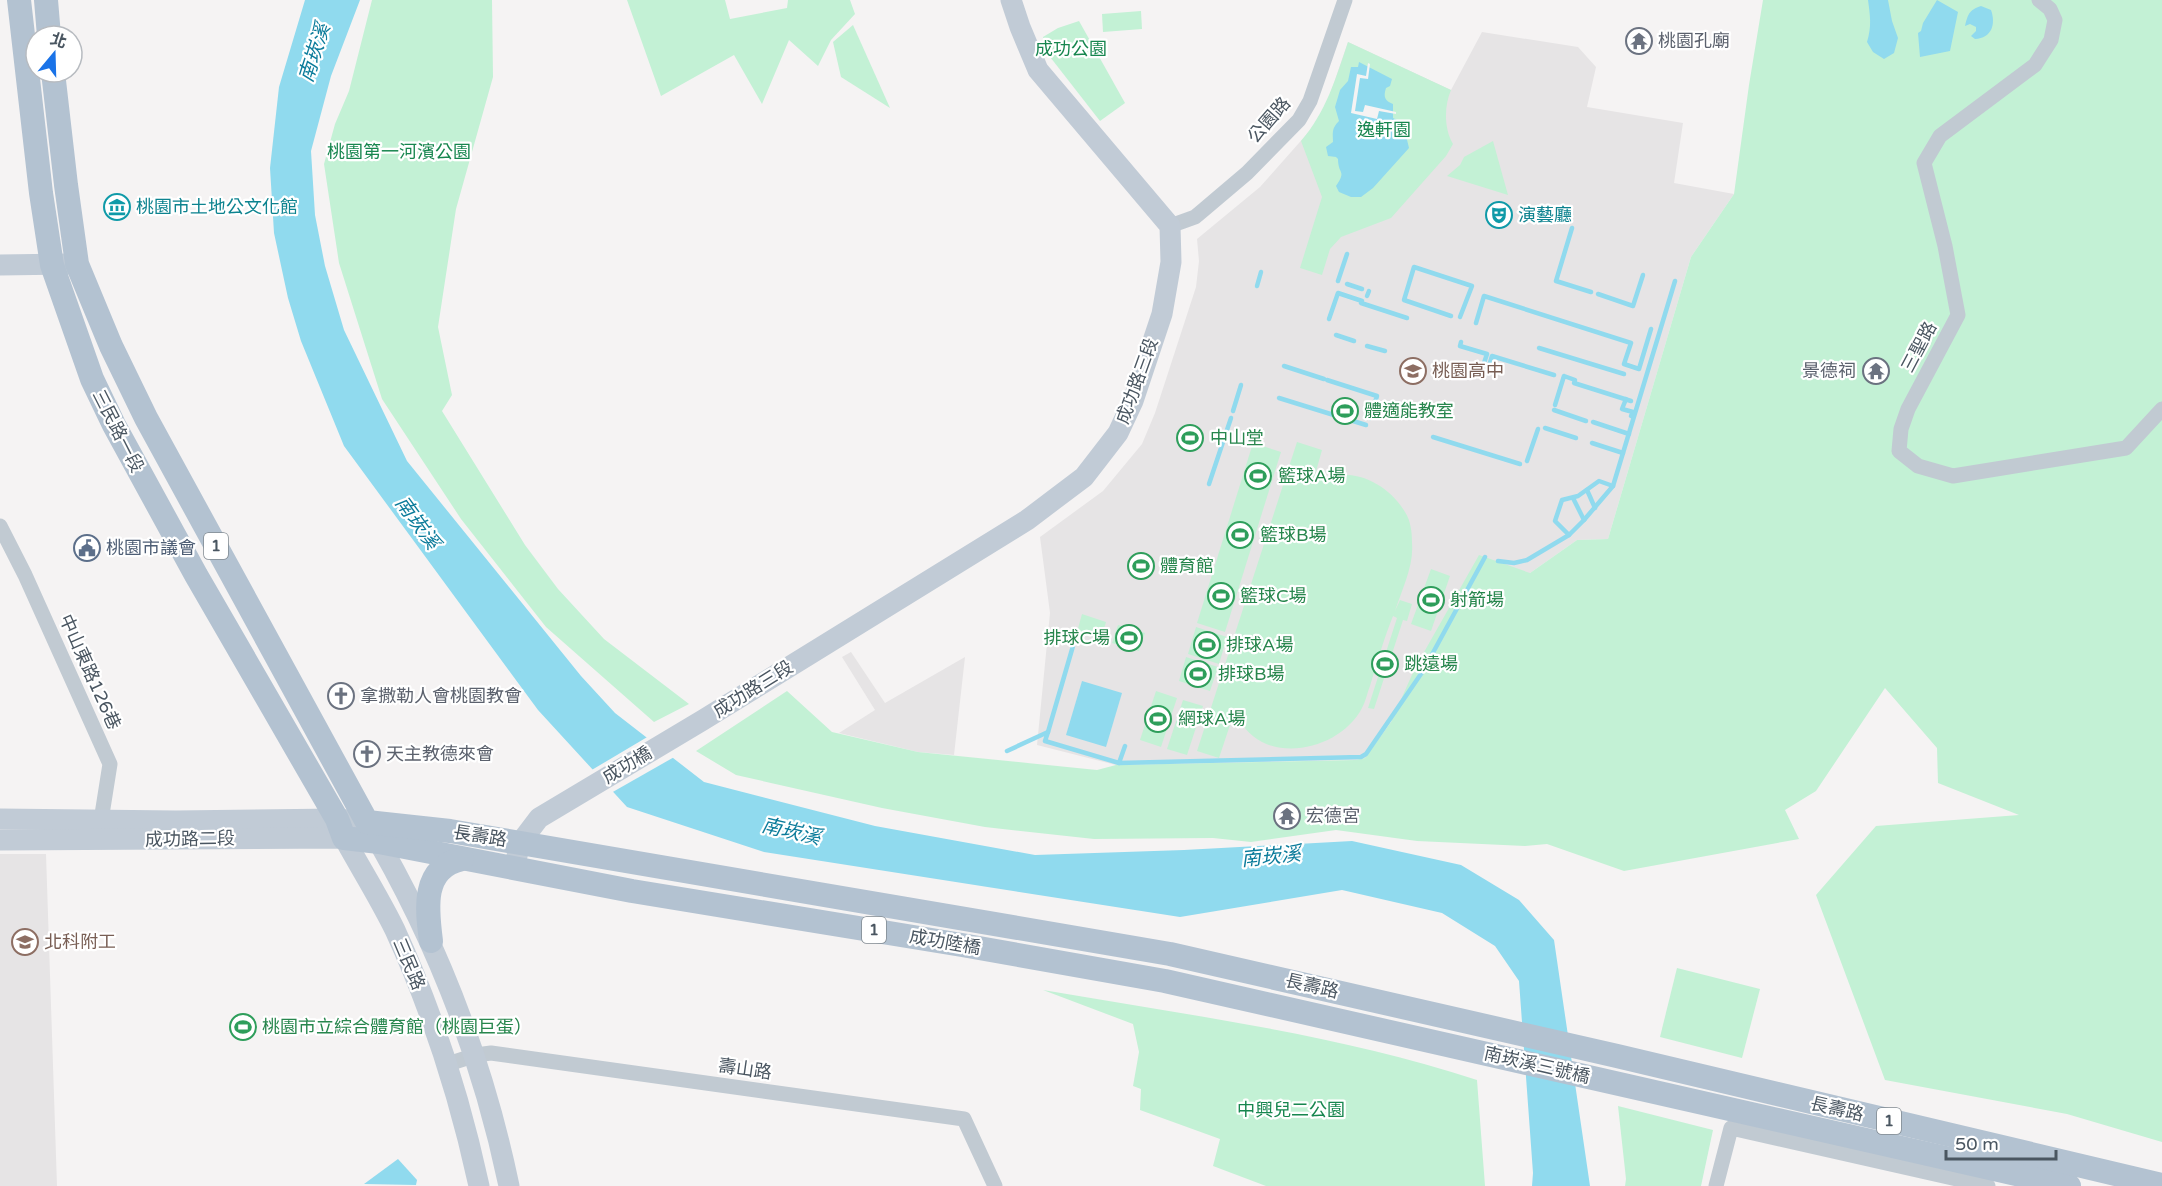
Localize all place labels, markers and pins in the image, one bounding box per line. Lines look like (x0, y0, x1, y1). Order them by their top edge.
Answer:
temple icon: 桃園孔廟 (1624, 26, 1654, 56)
place label: 桃園孔廟 (1658, 30, 1730, 52)
museum icon: 桃園市土地公文化館 (102, 192, 132, 222)
place label: 桃園市土地公文化館 (136, 196, 298, 218)
theatre icon: 演藝廳 (1484, 200, 1514, 230)
place label: 演藝廳 (1518, 204, 1572, 226)
school or university icon: 桃園高中 (1398, 356, 1428, 386)
temple icon: 景德祠 (1861, 356, 1891, 386)
place label: 桃園高中 (1432, 360, 1504, 382)
place label: 景德祠 (1802, 360, 1856, 382)
sports icon: 體適能教室 (1330, 396, 1360, 426)
place label: 體適能教室 (1364, 400, 1454, 422)
sports icon: 中山堂 (1175, 423, 1205, 453)
place label: 中山堂 (1210, 427, 1264, 449)
sports icon: 籃球A場 (1243, 461, 1273, 491)
place label: 籃球A場 (1278, 465, 1345, 487)
sports icon: 籃球B場 (1225, 520, 1255, 550)
place label: 籃球B場 (1260, 524, 1326, 546)
public building icon: 桃園市議會 (72, 533, 102, 563)
place label: 桃園市議會 (106, 537, 196, 559)
sports icon: 體育館 (1126, 551, 1156, 581)
place label: 體育館 (1160, 555, 1214, 577)
sports icon: 籃球C場 (1206, 581, 1236, 611)
place label: 籃球C場 (1240, 585, 1307, 607)
sports icon: 射箭場 (1416, 585, 1446, 615)
place label: 射箭場 (1450, 589, 1504, 611)
sports icon: 排球C場 (1114, 623, 1144, 653)
place label: 排球C場 (1043, 627, 1110, 649)
sports icon: 排球A場 (1192, 630, 1222, 660)
place label: 排球A場 (1226, 634, 1293, 656)
sports icon: 跳遠場 (1370, 649, 1400, 679)
place label: 跳遠場 (1404, 653, 1458, 675)
sports icon: 排球B場 (1183, 659, 1213, 689)
place label: 排球B場 (1218, 663, 1284, 685)
church icon: 拿撒勒人會桃園教會 (326, 681, 356, 711)
place label: 拿撒勒人會桃園教會 (360, 685, 522, 707)
sports icon: 網球A場 (1143, 704, 1173, 734)
place label: 網球A場 (1178, 708, 1245, 730)
church icon: 天主教德來會 (352, 739, 382, 769)
place label: 天主教德來會 (386, 743, 494, 765)
temple icon: 宏德宮 (1272, 801, 1302, 831)
place label: 宏德宮 (1306, 805, 1360, 827)
school or university icon: 北科附工 (10, 927, 40, 957)
place label: 北科附工 (44, 931, 116, 953)
sports icon: 桃園市立綜合體育館（桃園巨蛋） (228, 1012, 258, 1042)
place label: 桃園市立綜合體育館（桃園巨蛋） (262, 1016, 532, 1038)

